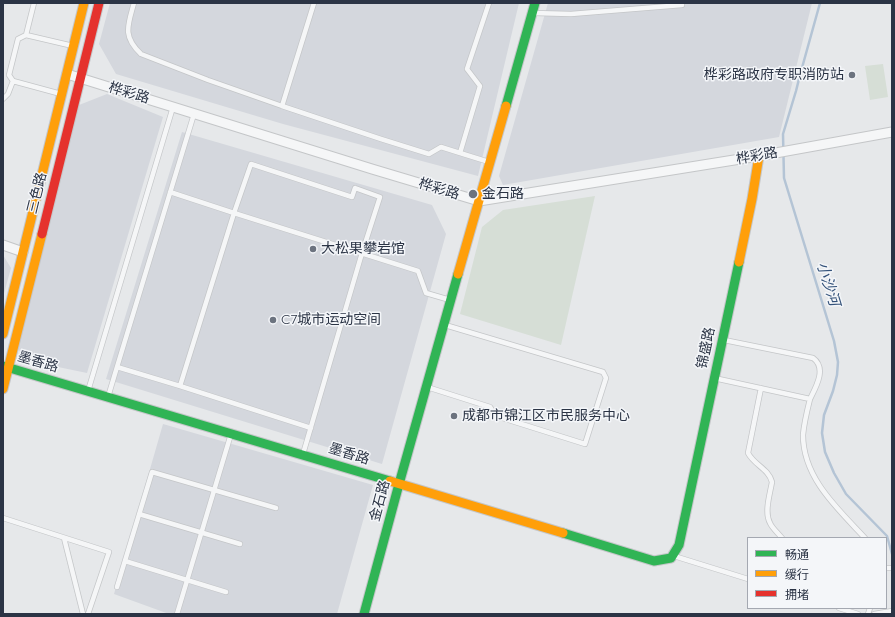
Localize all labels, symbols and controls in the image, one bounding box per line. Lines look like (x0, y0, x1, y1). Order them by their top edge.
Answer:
place label: 桦彩路政府专职消防站 (704, 67, 844, 83)
marker: 桦彩路政府专职消防站 (847, 70, 857, 80)
street label: 桦彩路 (106, 79, 152, 107)
street label: 桦彩路 (735, 144, 779, 168)
street label: 三色路 (24, 171, 50, 215)
street label: 桦彩路 (416, 175, 462, 203)
place label: 金石路 (482, 186, 524, 202)
marker: 金石路 (467, 188, 479, 200)
place label: 大松果攀岩馆 (321, 241, 405, 257)
marker: 大松果攀岩馆 (308, 244, 318, 254)
water label: 小沙河 (813, 260, 843, 308)
place label: C7城市运动空间 (281, 312, 381, 328)
marker: C7城市运动空间 (268, 315, 278, 325)
street label: 锦盛路 (693, 326, 719, 370)
street label: 墨香路 (15, 348, 61, 376)
place label: 成都市锦江区市民服务中心 (462, 408, 630, 424)
marker: 成都市锦江区市民服务中心 (449, 411, 459, 421)
street label: 墨香路 (326, 440, 372, 468)
street label: 金石路 (366, 479, 394, 523)
legend (747, 537, 887, 609)
text: 畅通 (785, 547, 809, 562)
text: 缓行 (785, 567, 809, 582)
text: 拥堵 (785, 587, 809, 602)

